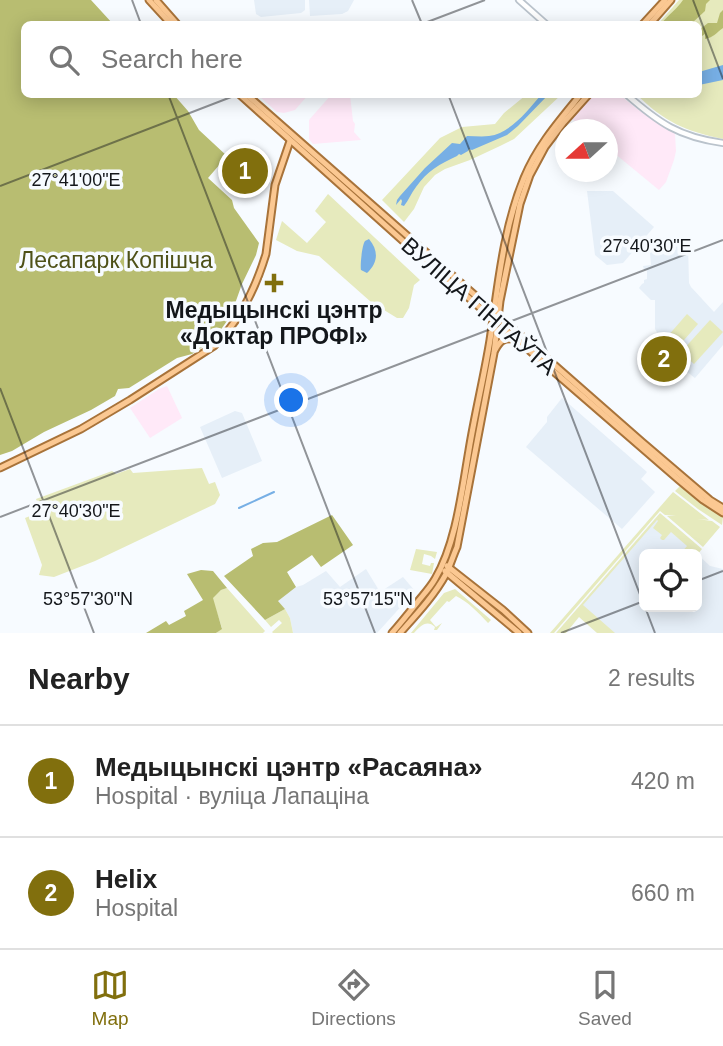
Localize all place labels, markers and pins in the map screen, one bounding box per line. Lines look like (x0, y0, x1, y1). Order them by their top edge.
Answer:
pin: 1 (222, 145, 268, 197)
marker: Медыцынскі цэнтр «Доктар ПРОФІ» (264, 273, 284, 293)
place label: Медыцынскі цэнтр «Доктар ПРОФІ» (166, 297, 383, 349)
pin: 2 (641, 333, 687, 385)

